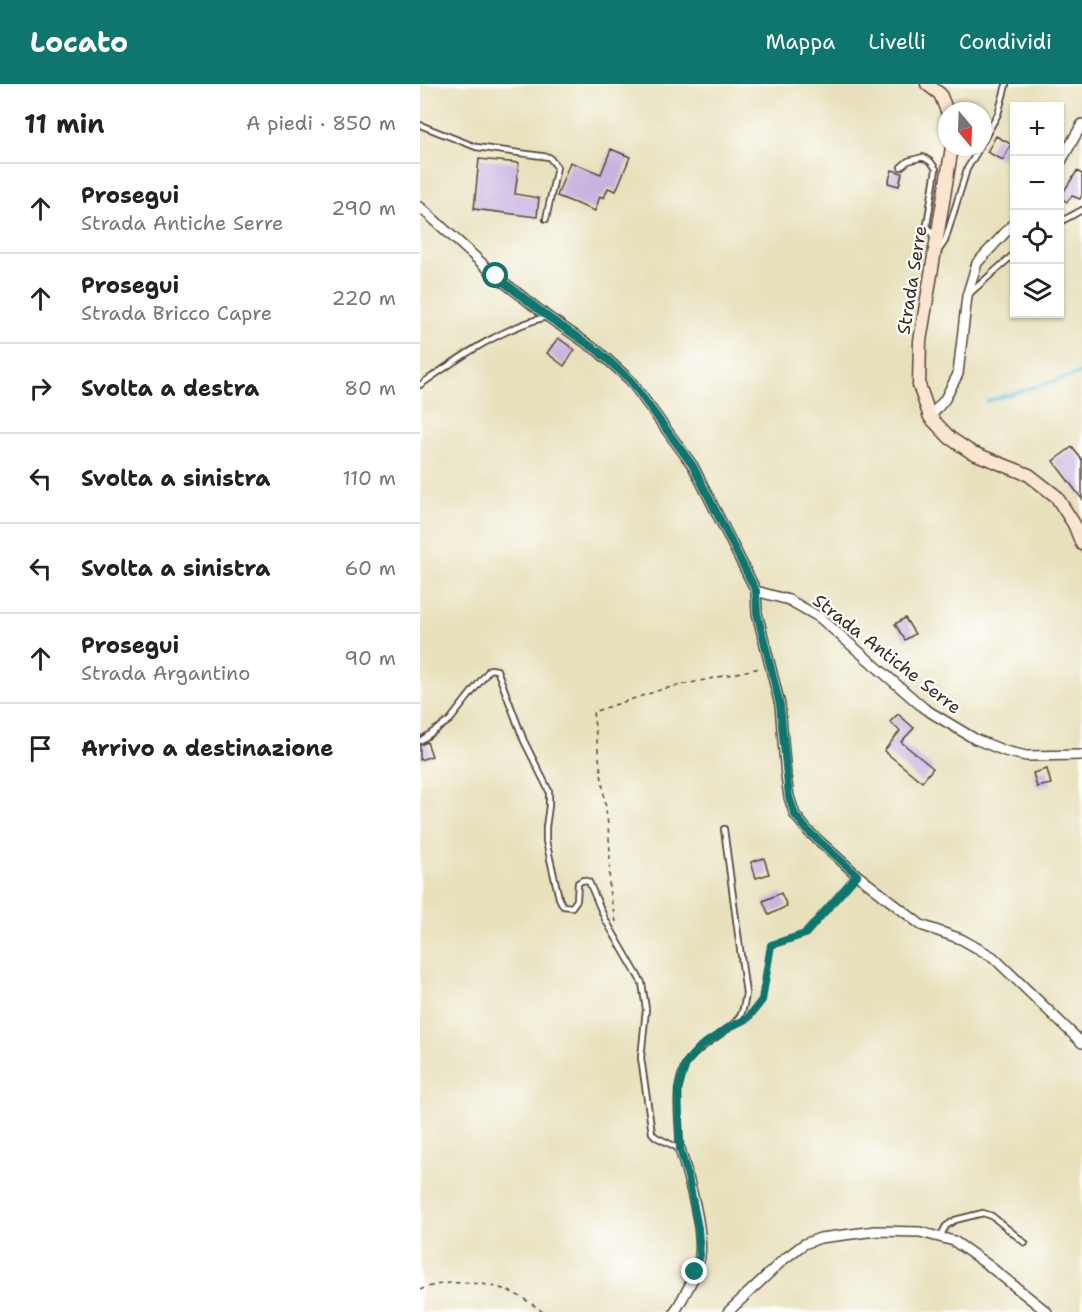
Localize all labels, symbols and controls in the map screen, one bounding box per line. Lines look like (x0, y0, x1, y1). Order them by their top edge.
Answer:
text: Locato (30, 23, 128, 61)
text: Mappa (765, 28, 835, 56)
text: Livelli (868, 28, 926, 56)
text: Condividi (959, 28, 1052, 56)
north arrow (938, 102, 992, 156)
map controls (1010, 102, 1064, 318)
button: + (1010, 102, 1064, 156)
text: 11 min (24, 106, 105, 141)
text: A piedi · 850 m (246, 110, 396, 136)
button: − (1010, 156, 1064, 210)
text: Prosegui (81, 181, 179, 210)
icon: ahead (24, 192, 57, 225)
text: 290 m (331, 195, 396, 221)
text: Strada Antiche Serre (81, 210, 283, 236)
button: locate (1010, 210, 1064, 264)
street label: Strada Serre (892, 224, 932, 336)
route start (482, 262, 508, 288)
button: layers (1010, 264, 1064, 318)
text: Prosegui (81, 271, 179, 300)
icon: ahead (24, 282, 57, 315)
text: 220 m (332, 285, 396, 311)
text: Strada Bricco Capre (81, 300, 272, 326)
icon: right (24, 372, 57, 405)
text: Svolta a destra (81, 374, 259, 403)
text: 80 m (344, 375, 396, 401)
icon: left (24, 462, 57, 495)
text: Svolta a sinistra (81, 464, 270, 493)
text: 110 m (342, 465, 396, 491)
icon: left (24, 552, 57, 585)
text: Svolta a sinistra (81, 554, 270, 583)
text: 60 m (344, 555, 396, 581)
street label: Strada Antiche Serre (808, 588, 966, 720)
text: Prosegui (81, 631, 179, 660)
icon: ahead (24, 642, 57, 675)
text: 90 m (344, 645, 396, 671)
text: Strada Argantino (81, 660, 250, 686)
icon: arrive (24, 732, 57, 765)
text: Arrivo a destinazione (81, 734, 333, 763)
route end (681, 1258, 707, 1284)

